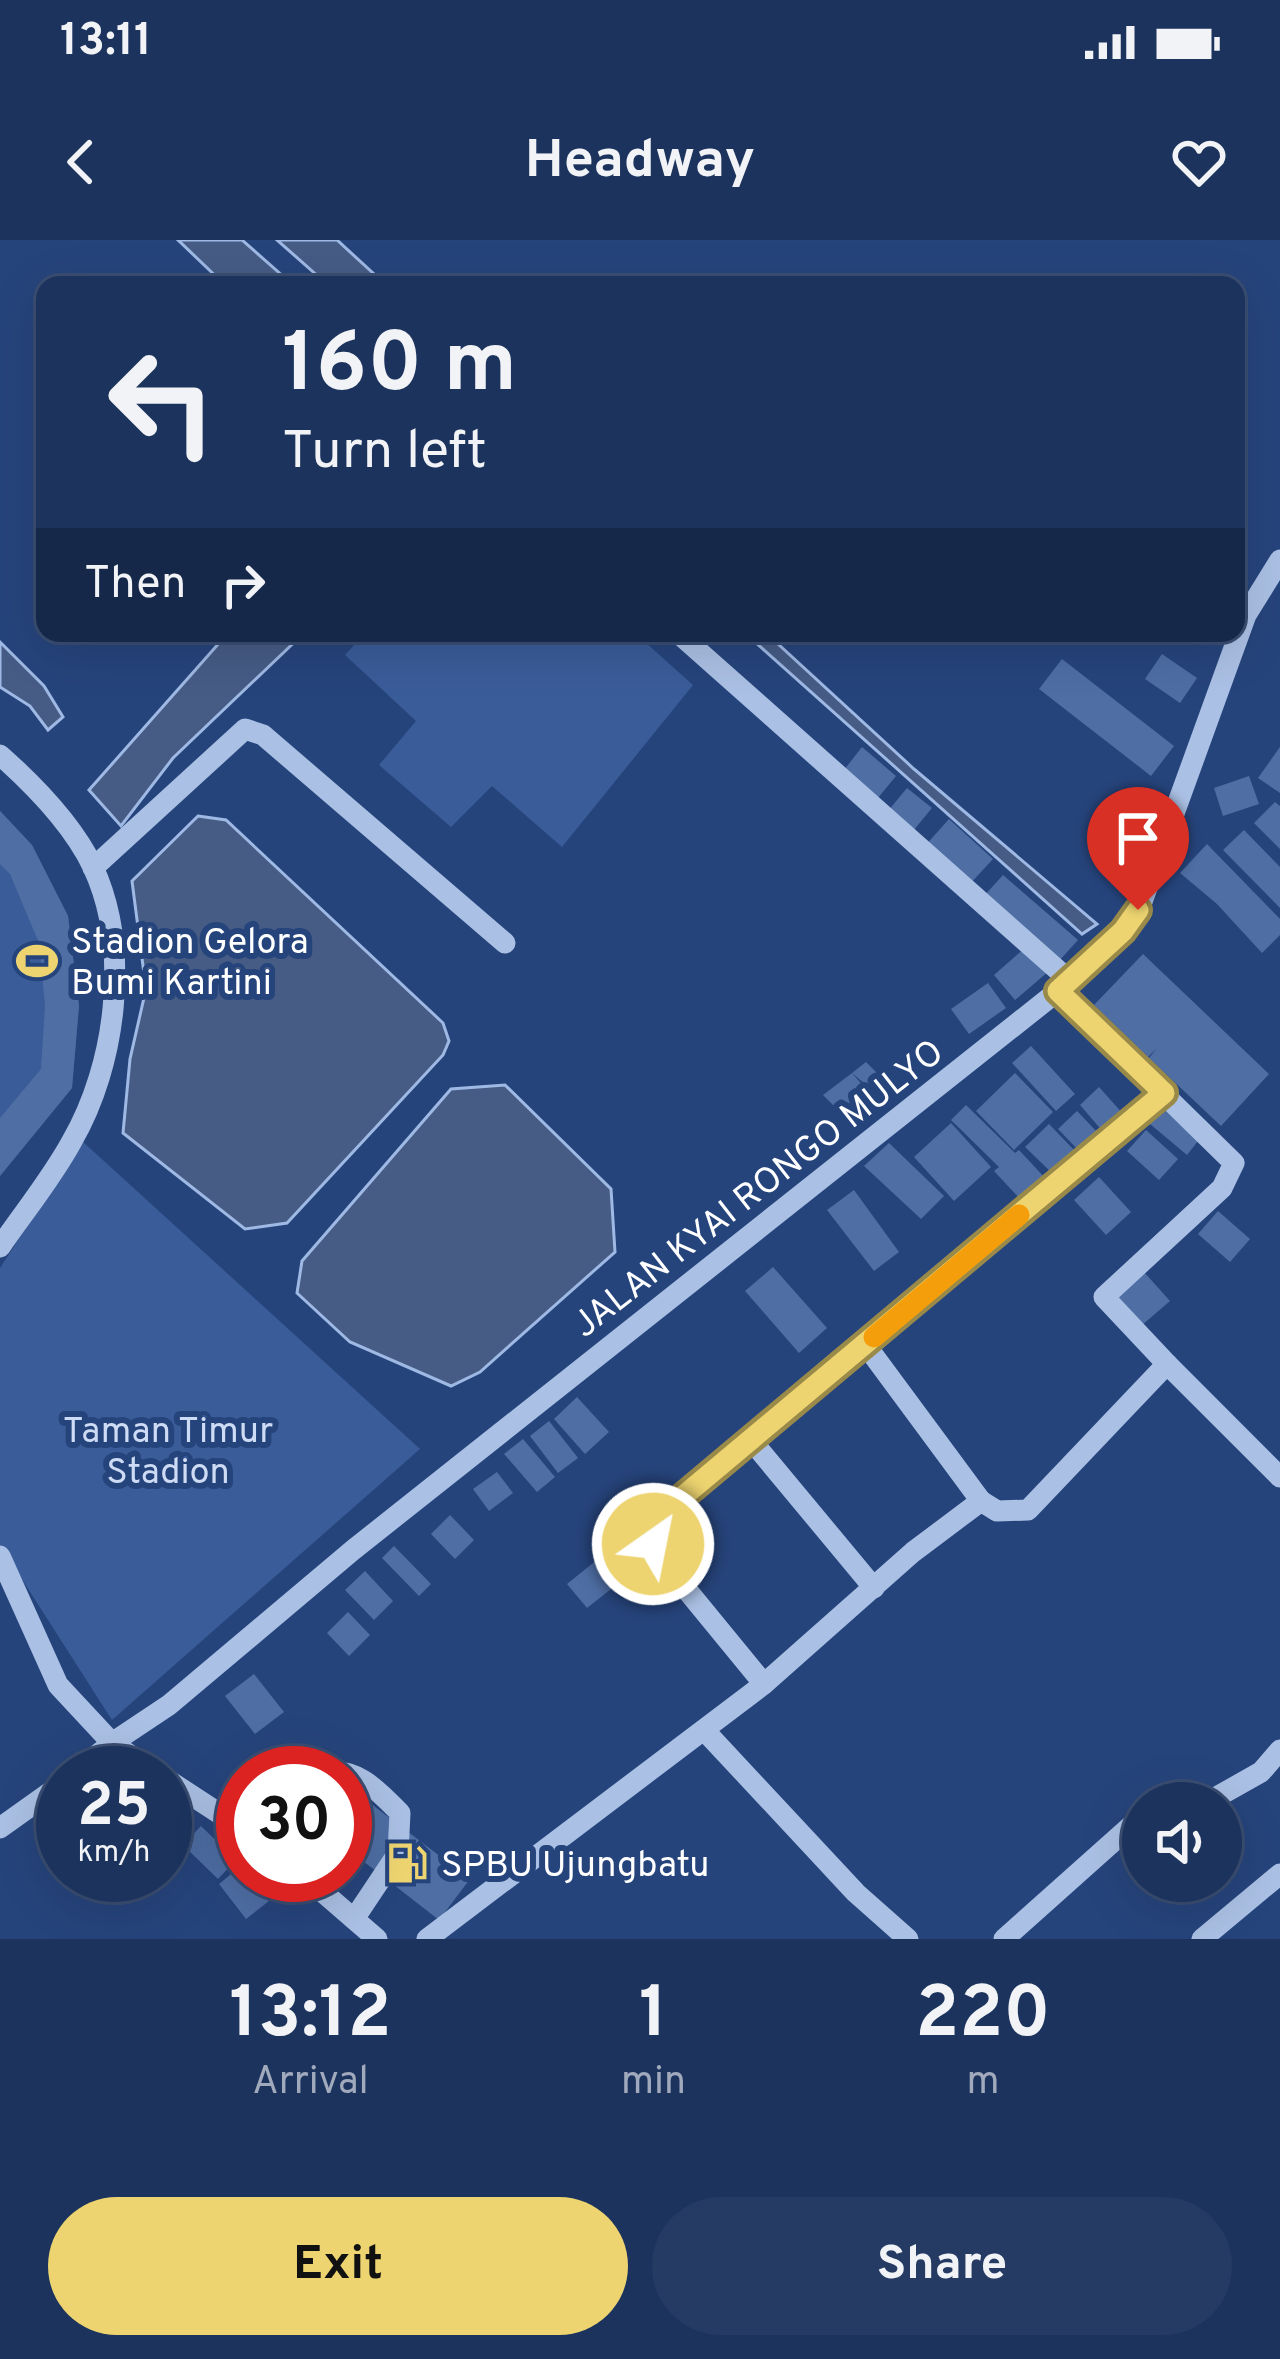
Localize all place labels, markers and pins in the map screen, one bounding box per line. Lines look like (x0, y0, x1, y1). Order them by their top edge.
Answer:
pin (1087, 787, 1189, 910)
place label: Stadion Gelora Bumi Kartini (71, 921, 309, 1008)
sports icon: Stadion Gelora Bumi Kartini (14, 938, 60, 984)
fuel station icon: SPBU Ujungbatu (384, 1840, 430, 1886)
place label: SPBU Ujungbatu (441, 1844, 709, 1890)

